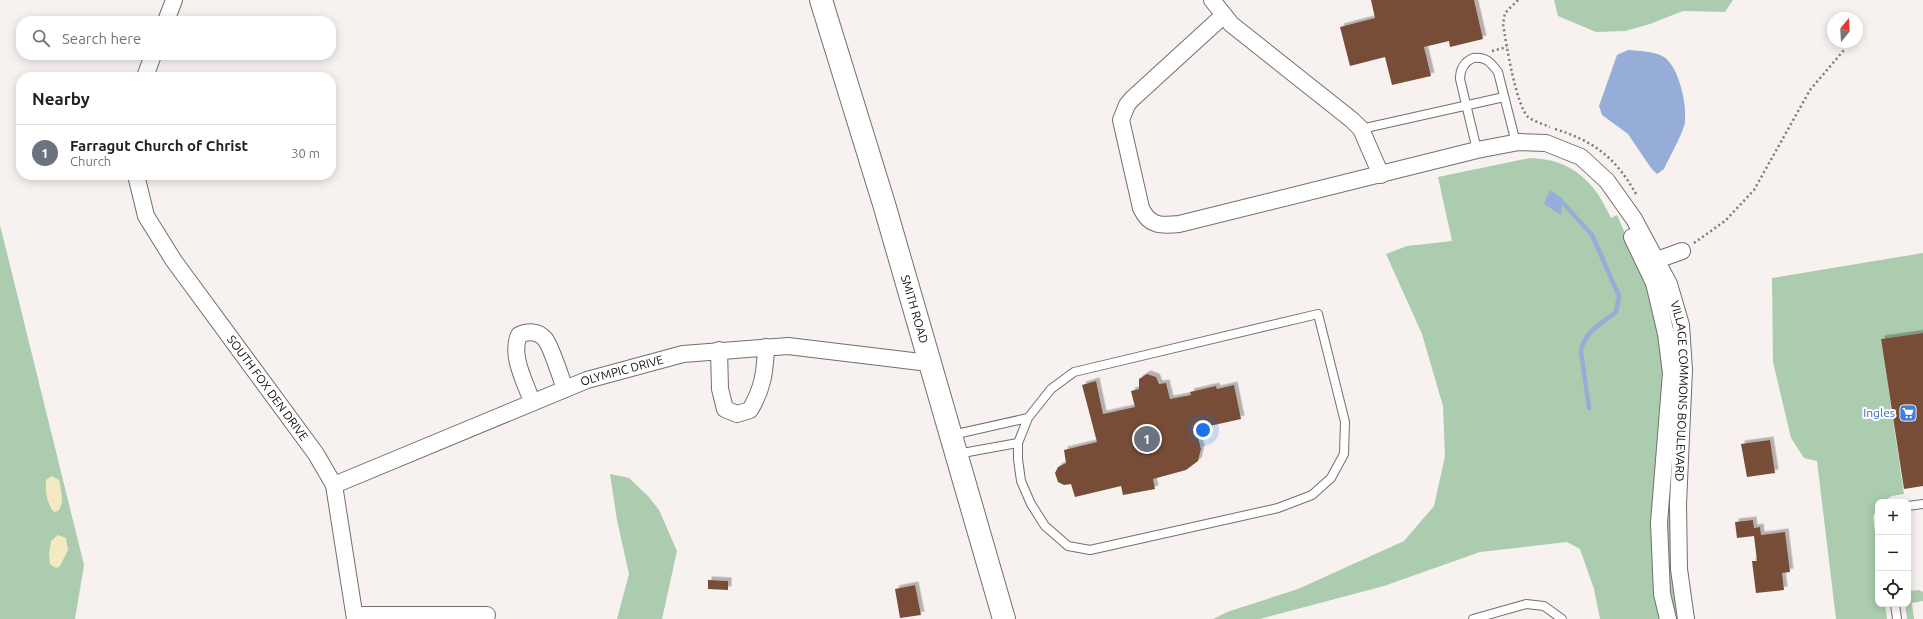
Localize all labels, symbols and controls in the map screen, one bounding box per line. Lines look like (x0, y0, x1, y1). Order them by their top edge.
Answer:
north arrow (1827, 12, 1863, 48)
search box (16, 16, 336, 60)
icon: search (30, 27, 52, 49)
text: Search here (62, 30, 141, 47)
text: Nearby (32, 89, 90, 108)
text: Farragut Church of Christ (70, 137, 248, 154)
text: 1 (41, 146, 49, 160)
text: 30 m (291, 146, 320, 160)
text: Church (70, 154, 111, 168)
street label: SMITH ROAD (899, 273, 931, 345)
street label: VILLAGE COMMONS BOULEVARD (1668, 299, 1691, 482)
street label: SOUTH FOX DEN DRIVE (225, 333, 311, 443)
street label: OLYMPIC DRIVE (578, 353, 665, 388)
supermarket icon: Ingles (1898, 403, 1918, 423)
place label: Ingles (1863, 406, 1895, 419)
your location (1193, 420, 1213, 440)
pin: 1 (1134, 424, 1160, 454)
map controls (1875, 499, 1911, 607)
button: + (1875, 499, 1911, 535)
button: − (1875, 535, 1911, 571)
button: locate (1875, 571, 1911, 607)

